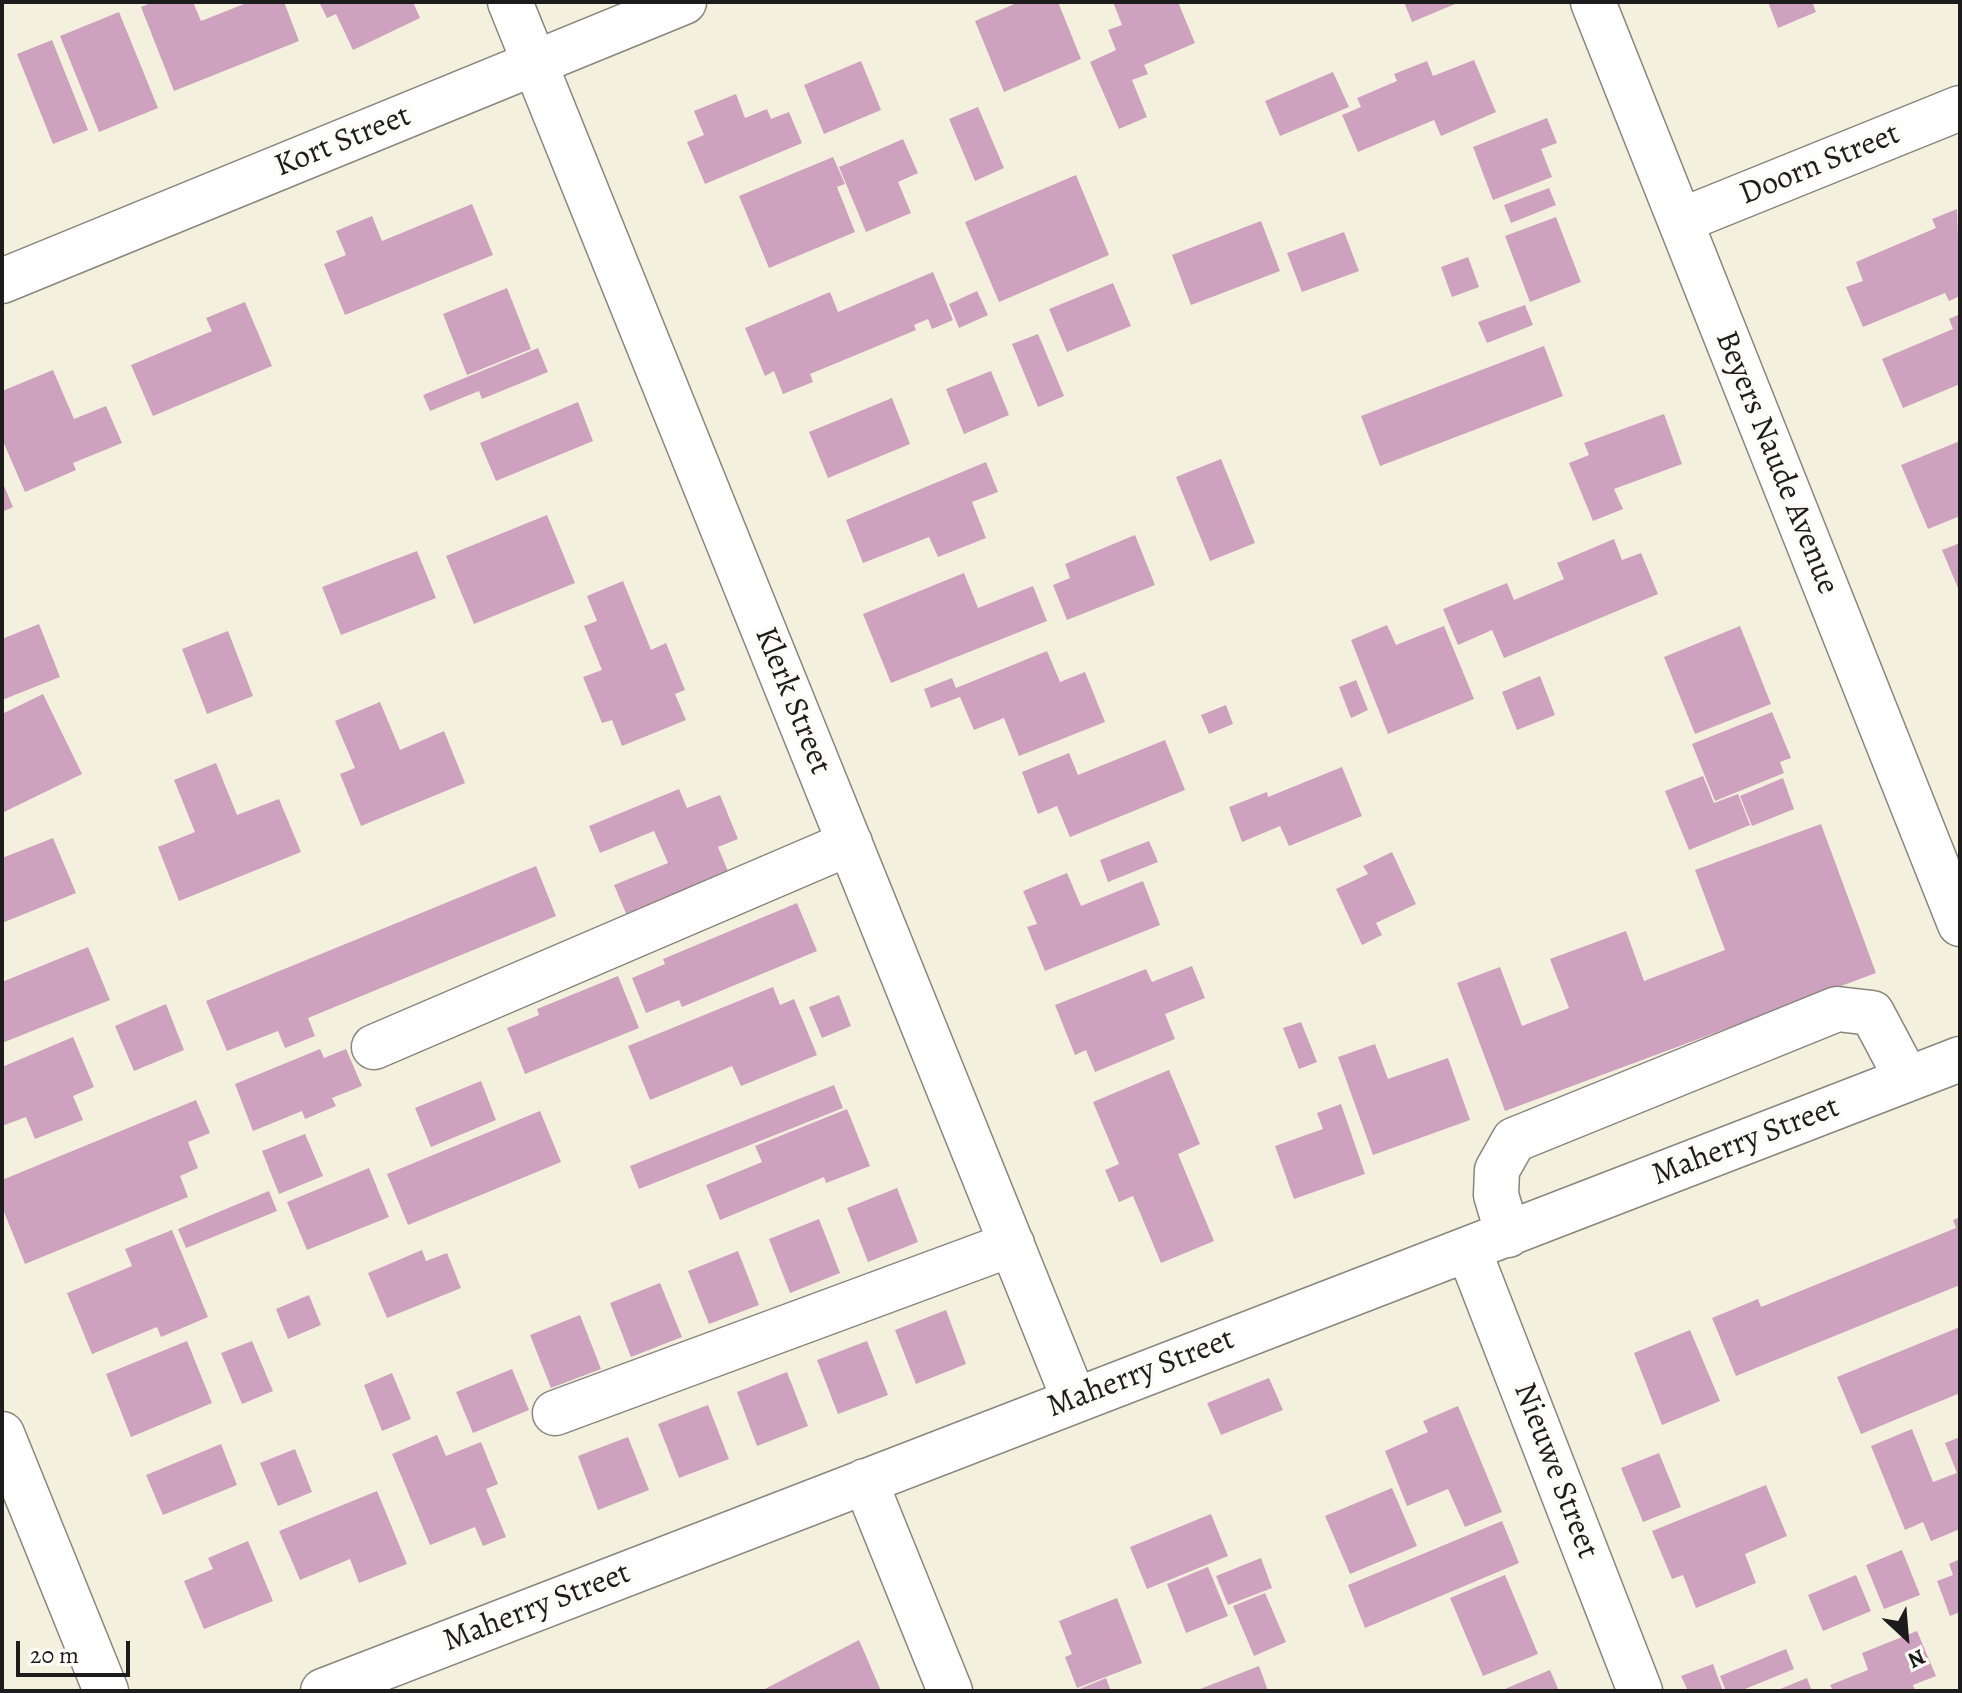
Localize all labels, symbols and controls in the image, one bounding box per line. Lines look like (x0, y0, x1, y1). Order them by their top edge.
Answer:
street label: Kort Street (270, 97, 416, 187)
street label: Doorn Street (1734, 116, 1906, 214)
street label: Beyers Naude Avenue (1706, 326, 1846, 600)
street label: Klerk Street (745, 622, 839, 780)
street label: Maherry Street (1647, 1089, 1845, 1195)
street label: Maherry Street (1042, 1321, 1240, 1427)
street label: Nieuwe Street (1504, 1378, 1606, 1564)
street label: Maherry Street (438, 1555, 636, 1661)
north arrow (1866, 1597, 1946, 1677)
scale bar (20, 1625, 134, 1675)
text: 20 m (30, 1639, 79, 1671)
text: N (1903, 1642, 1930, 1676)

